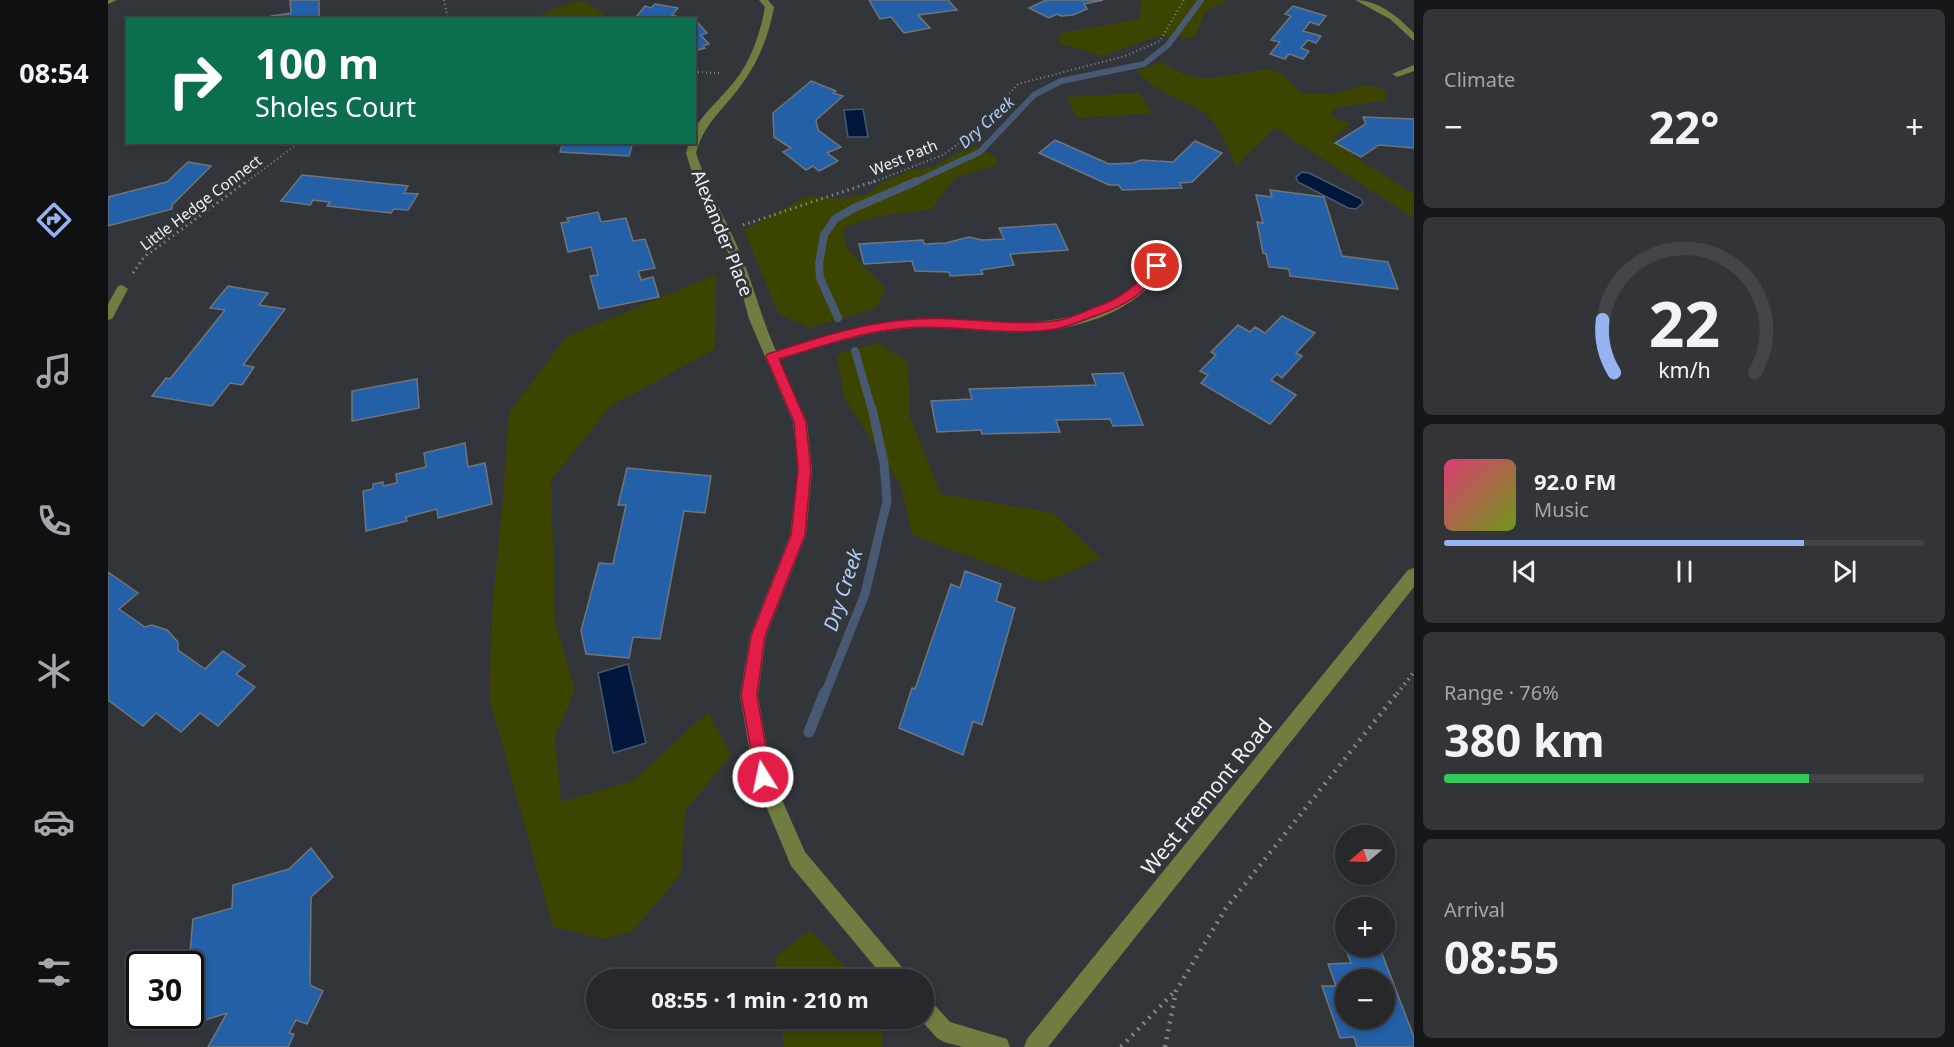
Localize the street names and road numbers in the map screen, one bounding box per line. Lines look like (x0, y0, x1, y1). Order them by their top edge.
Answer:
street label: West Path (867, 135, 940, 180)
street label: Little Hedge Connect (136, 150, 266, 255)
street label: Alexander Place (687, 166, 759, 299)
street label: West Fremont Road (1134, 712, 1278, 881)

